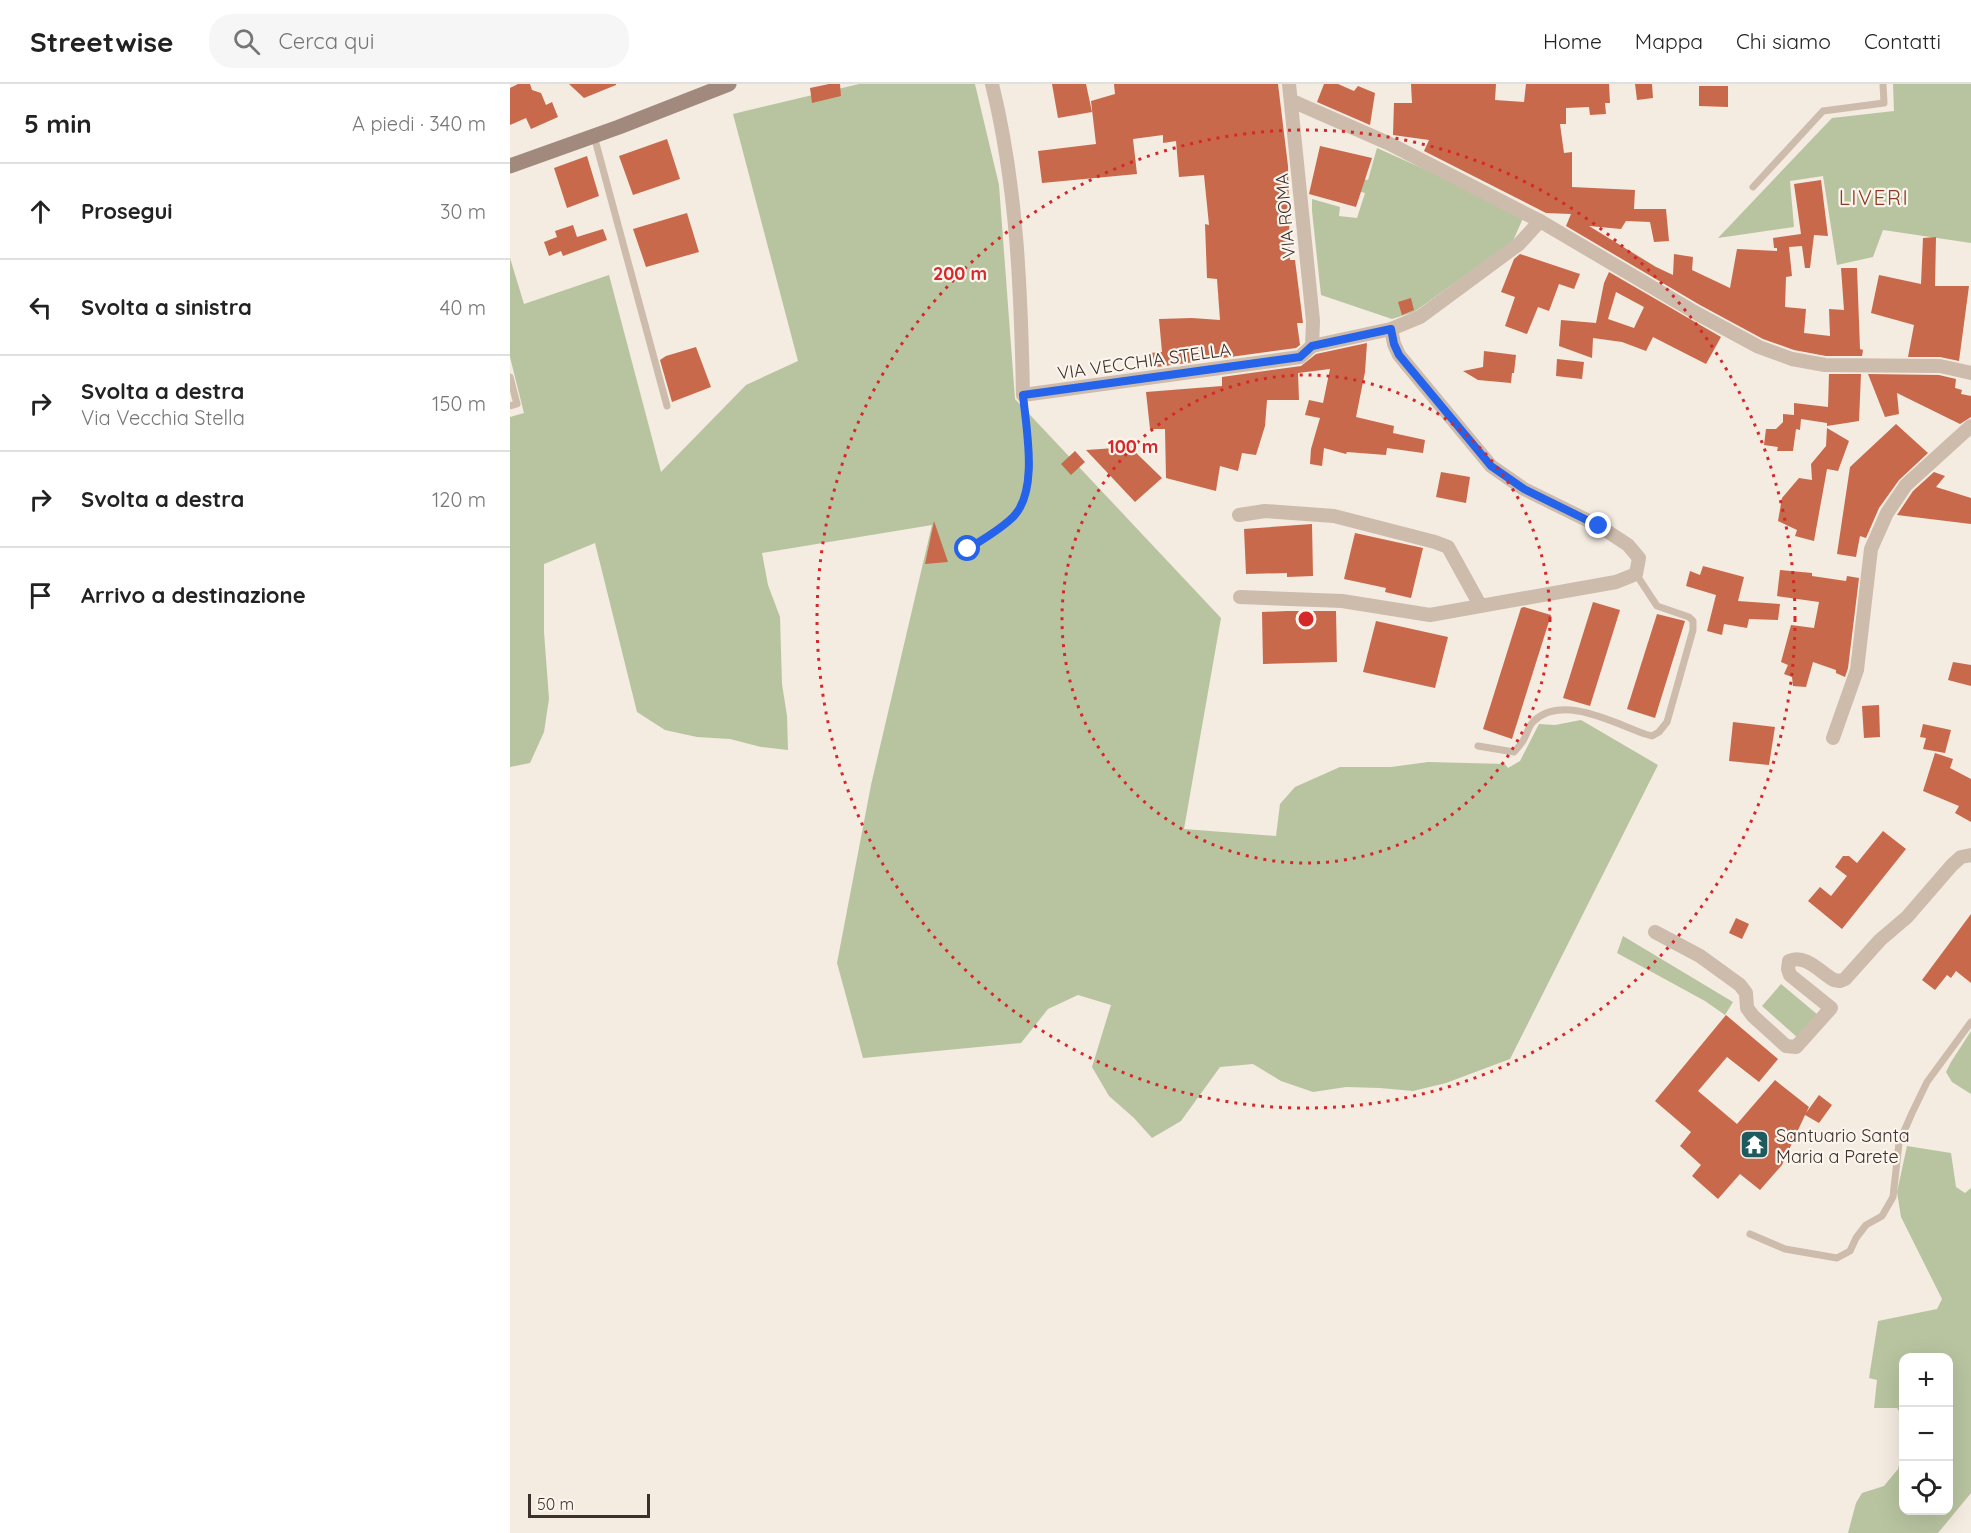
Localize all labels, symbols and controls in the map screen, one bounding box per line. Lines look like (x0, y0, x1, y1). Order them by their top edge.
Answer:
search box (209, 14, 629, 68)
text: Streetwise (30, 24, 173, 59)
icon: search (230, 25, 263, 58)
text: Cerca qui (278, 27, 375, 55)
text: Home (1543, 28, 1602, 54)
text: Mappa (1635, 28, 1703, 54)
text: Chi siamo (1736, 28, 1831, 54)
text: Contatti (1864, 28, 1941, 54)
text: 5 min (24, 107, 92, 140)
text: A piedi · 340 m (352, 111, 486, 136)
street label: VIA ROMA (1270, 172, 1300, 259)
district label: LIVERI (1839, 184, 1909, 210)
icon: ahead (24, 195, 57, 228)
text: Prosegui (81, 197, 173, 225)
text: 30 m (440, 199, 486, 224)
text: 200 m (933, 262, 987, 285)
icon: left (24, 291, 57, 324)
text: Svolta a sinistra (81, 293, 252, 321)
text: 40 m (440, 295, 486, 320)
street label: VIA VECCHIA STELLA (1056, 337, 1232, 385)
text: Svolta a destra (81, 377, 244, 405)
icon: right (24, 387, 57, 420)
text: 150 m (432, 391, 486, 416)
text: Via Vecchia Stella (81, 405, 245, 430)
text: 100 m (1108, 435, 1158, 458)
icon: right (24, 483, 57, 516)
text: Svolta a destra (81, 485, 244, 513)
text: 120 m (432, 487, 486, 512)
route end (1585, 512, 1611, 538)
route start (954, 535, 980, 561)
icon: arrive (24, 579, 57, 612)
text: Arrivo a destinazione (81, 581, 306, 609)
centre of rings (1296, 609, 1316, 629)
place label: Santuario Santa Maria a Parete (1776, 1124, 1910, 1168)
temple icon: Santuario Santa Maria a Parete (1739, 1129, 1771, 1161)
map controls (1899, 1353, 1953, 1515)
button: + (1899, 1353, 1953, 1407)
button: − (1899, 1407, 1953, 1461)
button: locate (1899, 1461, 1953, 1515)
scale bar (528, 1491, 650, 1518)
text: 50 m (537, 1494, 574, 1514)

